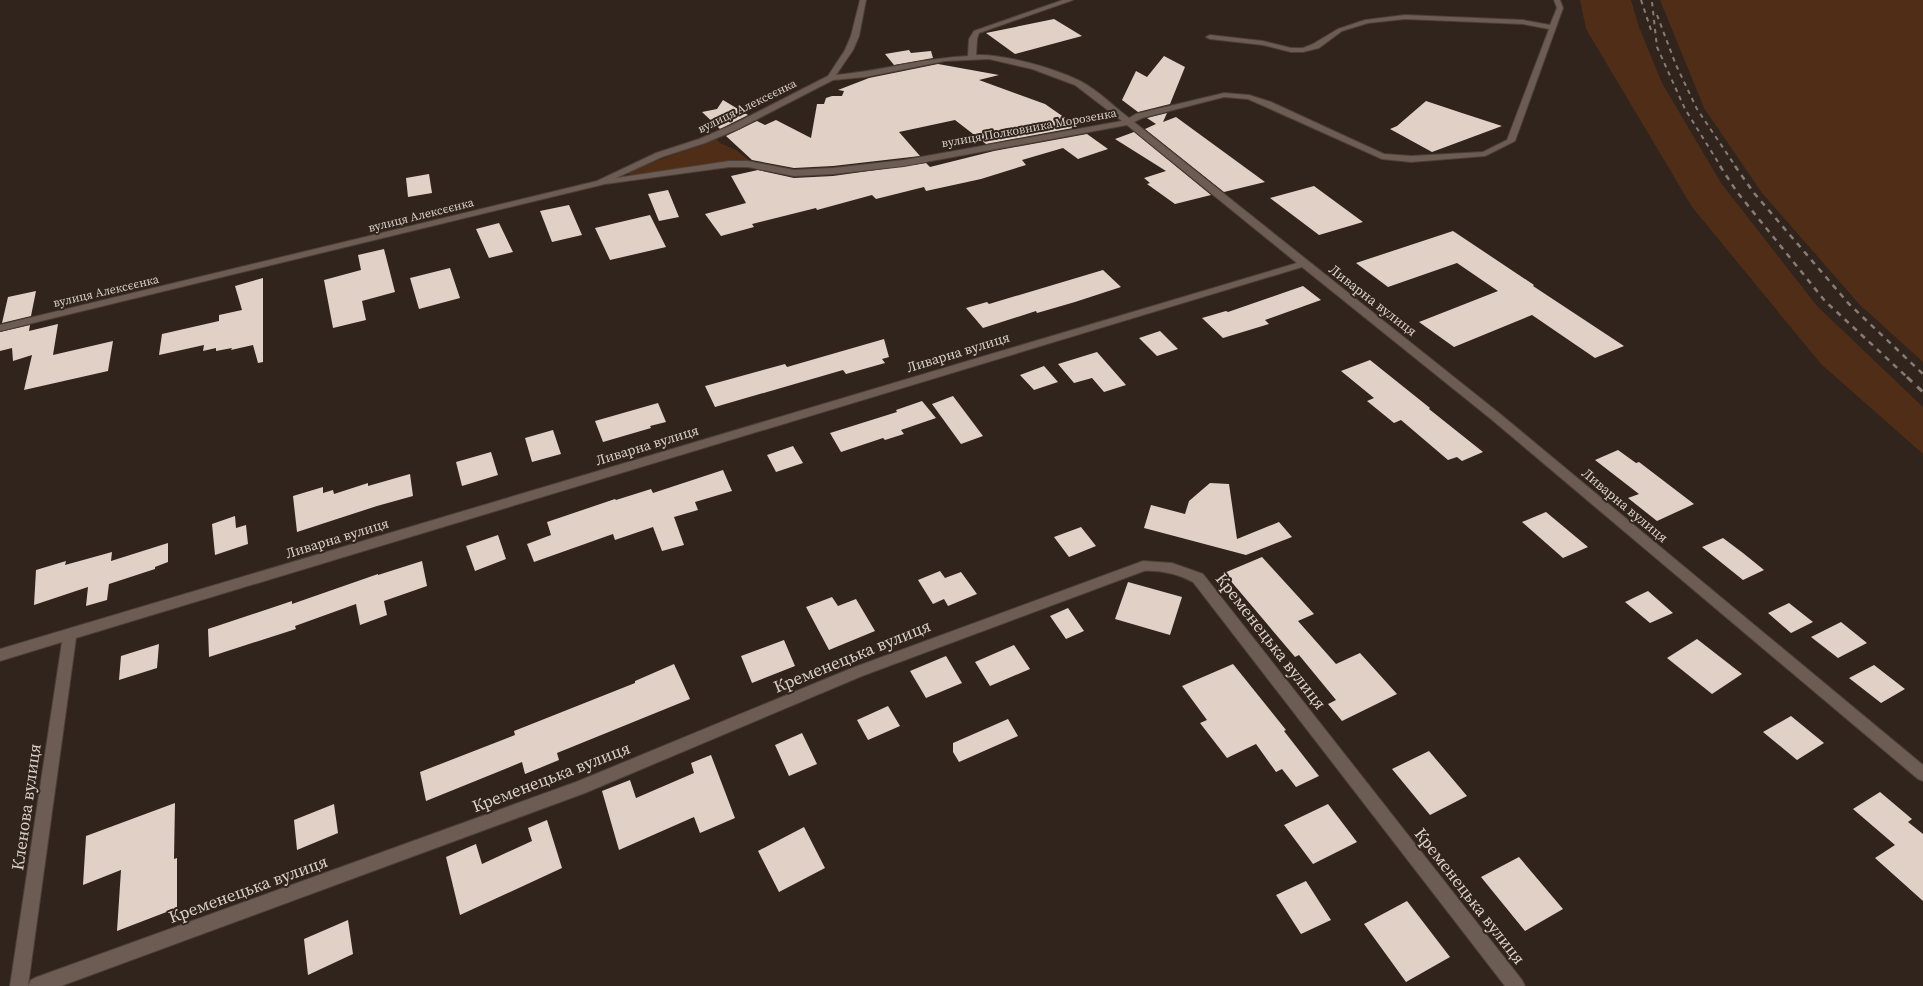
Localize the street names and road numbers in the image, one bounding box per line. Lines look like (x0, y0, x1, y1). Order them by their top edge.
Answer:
street label: вулиця Алексєєнка (695, 75, 800, 137)
street label: вулиця Полковника Морозенка (940, 105, 1119, 151)
street label: вулиця Алексєєнка (367, 194, 476, 236)
street label: Ливарна вулиця (1325, 259, 1421, 341)
street label: вулиця Алексєєнка (52, 271, 161, 311)
street label: Ливарна вулиця (904, 327, 1012, 377)
street label: Ливарна вулиця (593, 420, 701, 470)
street label: Ливарна вулиця (1578, 463, 1672, 547)
street label: Ливарна вулиця (283, 513, 391, 563)
street label: Кременецька вулиця (1210, 568, 1332, 714)
street label: Кременецька вулиця (770, 613, 934, 699)
street label: Кременецька вулиця (469, 736, 633, 818)
street label: Кленова вулиця (5, 742, 47, 872)
street label: Кременецька вулиця (1409, 823, 1531, 969)
street label: Кременецька вулиця (165, 849, 331, 929)

